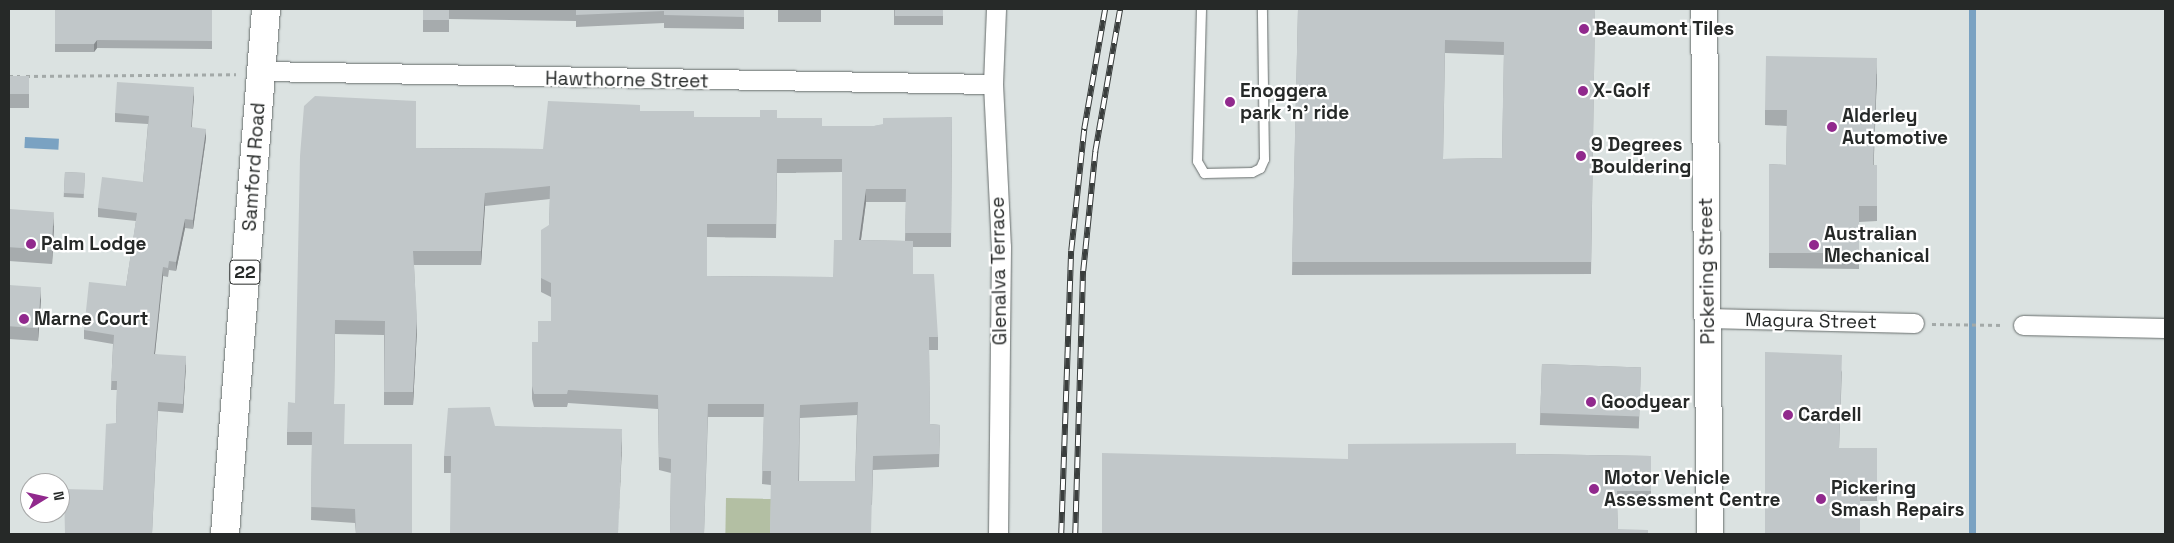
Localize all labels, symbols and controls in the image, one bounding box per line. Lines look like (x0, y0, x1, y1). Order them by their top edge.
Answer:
place label: Beaumont Tiles (1594, 18, 1735, 40)
marker: Beaumont Tiles (1578, 23, 1590, 35)
street label: Hawthorne Street (545, 67, 709, 93)
place label: Enoggera park 'n' ride (1240, 80, 1349, 124)
place label: X-Golf (1593, 80, 1650, 102)
marker: X-Golf (1577, 85, 1589, 97)
marker: Enoggera park 'n' ride (1224, 96, 1236, 108)
street label: Samford Road (238, 102, 270, 232)
place label: Alderley Automotive (1842, 105, 1948, 149)
marker: Alderley Automotive (1826, 121, 1838, 133)
place label: 9 Degrees Bouldering (1591, 134, 1691, 178)
marker: 9 Degrees Bouldering (1575, 150, 1587, 162)
street label: Glenalva Terrace (986, 196, 1012, 346)
street label: Pickering Street (1694, 197, 1720, 345)
place label: Australian Mechanical (1824, 223, 1929, 267)
place label: Palm Lodge (41, 233, 147, 255)
marker: Palm Lodge (25, 238, 37, 250)
marker: Australian Mechanical (1808, 239, 1820, 251)
road number: 22 (229, 256, 261, 288)
place label: Marne Court (34, 308, 149, 330)
street label: Magura Street (1745, 308, 1877, 334)
marker: Marne Court (18, 313, 30, 325)
place label: Goodyear (1601, 391, 1690, 413)
marker: Goodyear (1585, 396, 1597, 408)
place label: Cardell (1798, 404, 1862, 426)
marker: Cardell (1782, 409, 1794, 421)
place label: Motor Vehicle Assessment Centre (1604, 467, 1780, 511)
north arrow (20, 473, 70, 523)
place label: Pickering Smash Repairs (1831, 477, 1965, 521)
marker: Motor Vehicle Assessment Centre (1588, 483, 1600, 495)
text: N (49, 490, 68, 502)
marker: Pickering Smash Repairs (1815, 493, 1827, 505)

